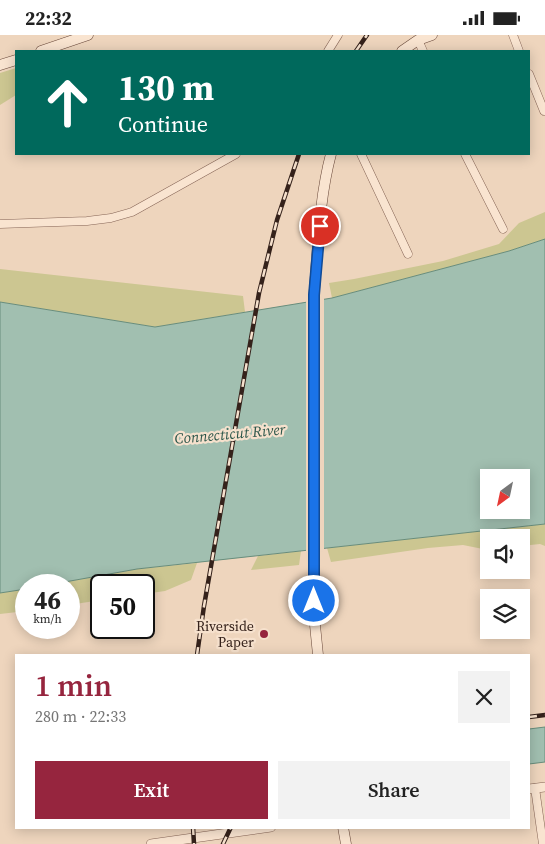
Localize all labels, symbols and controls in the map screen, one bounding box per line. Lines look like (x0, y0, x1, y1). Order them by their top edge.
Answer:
text: 22:32 (25, 5, 72, 31)
text: 130 m (118, 64, 214, 112)
icon: ahead (35, 70, 100, 135)
text: Continue (118, 109, 208, 139)
pin (299, 205, 341, 247)
icon: arrive (306, 212, 334, 240)
water label: Connecticut River (174, 418, 287, 449)
north arrow (480, 469, 530, 519)
map controls (480, 469, 530, 639)
button: sound (480, 529, 530, 579)
speed limit sign: 50 (90, 574, 155, 639)
position arrow (287, 574, 339, 626)
text: 46 (34, 583, 61, 617)
button: layers (480, 589, 530, 639)
text: km/h (33, 611, 62, 627)
place label: Riverside Paper (196, 616, 254, 652)
marker: Riverside Paper (258, 628, 270, 640)
text: 1 min (35, 665, 112, 706)
button: close (458, 671, 510, 723)
text: 280 m · 22:33 (35, 705, 126, 727)
button: Exit (35, 761, 268, 819)
button: Share (278, 761, 510, 819)

